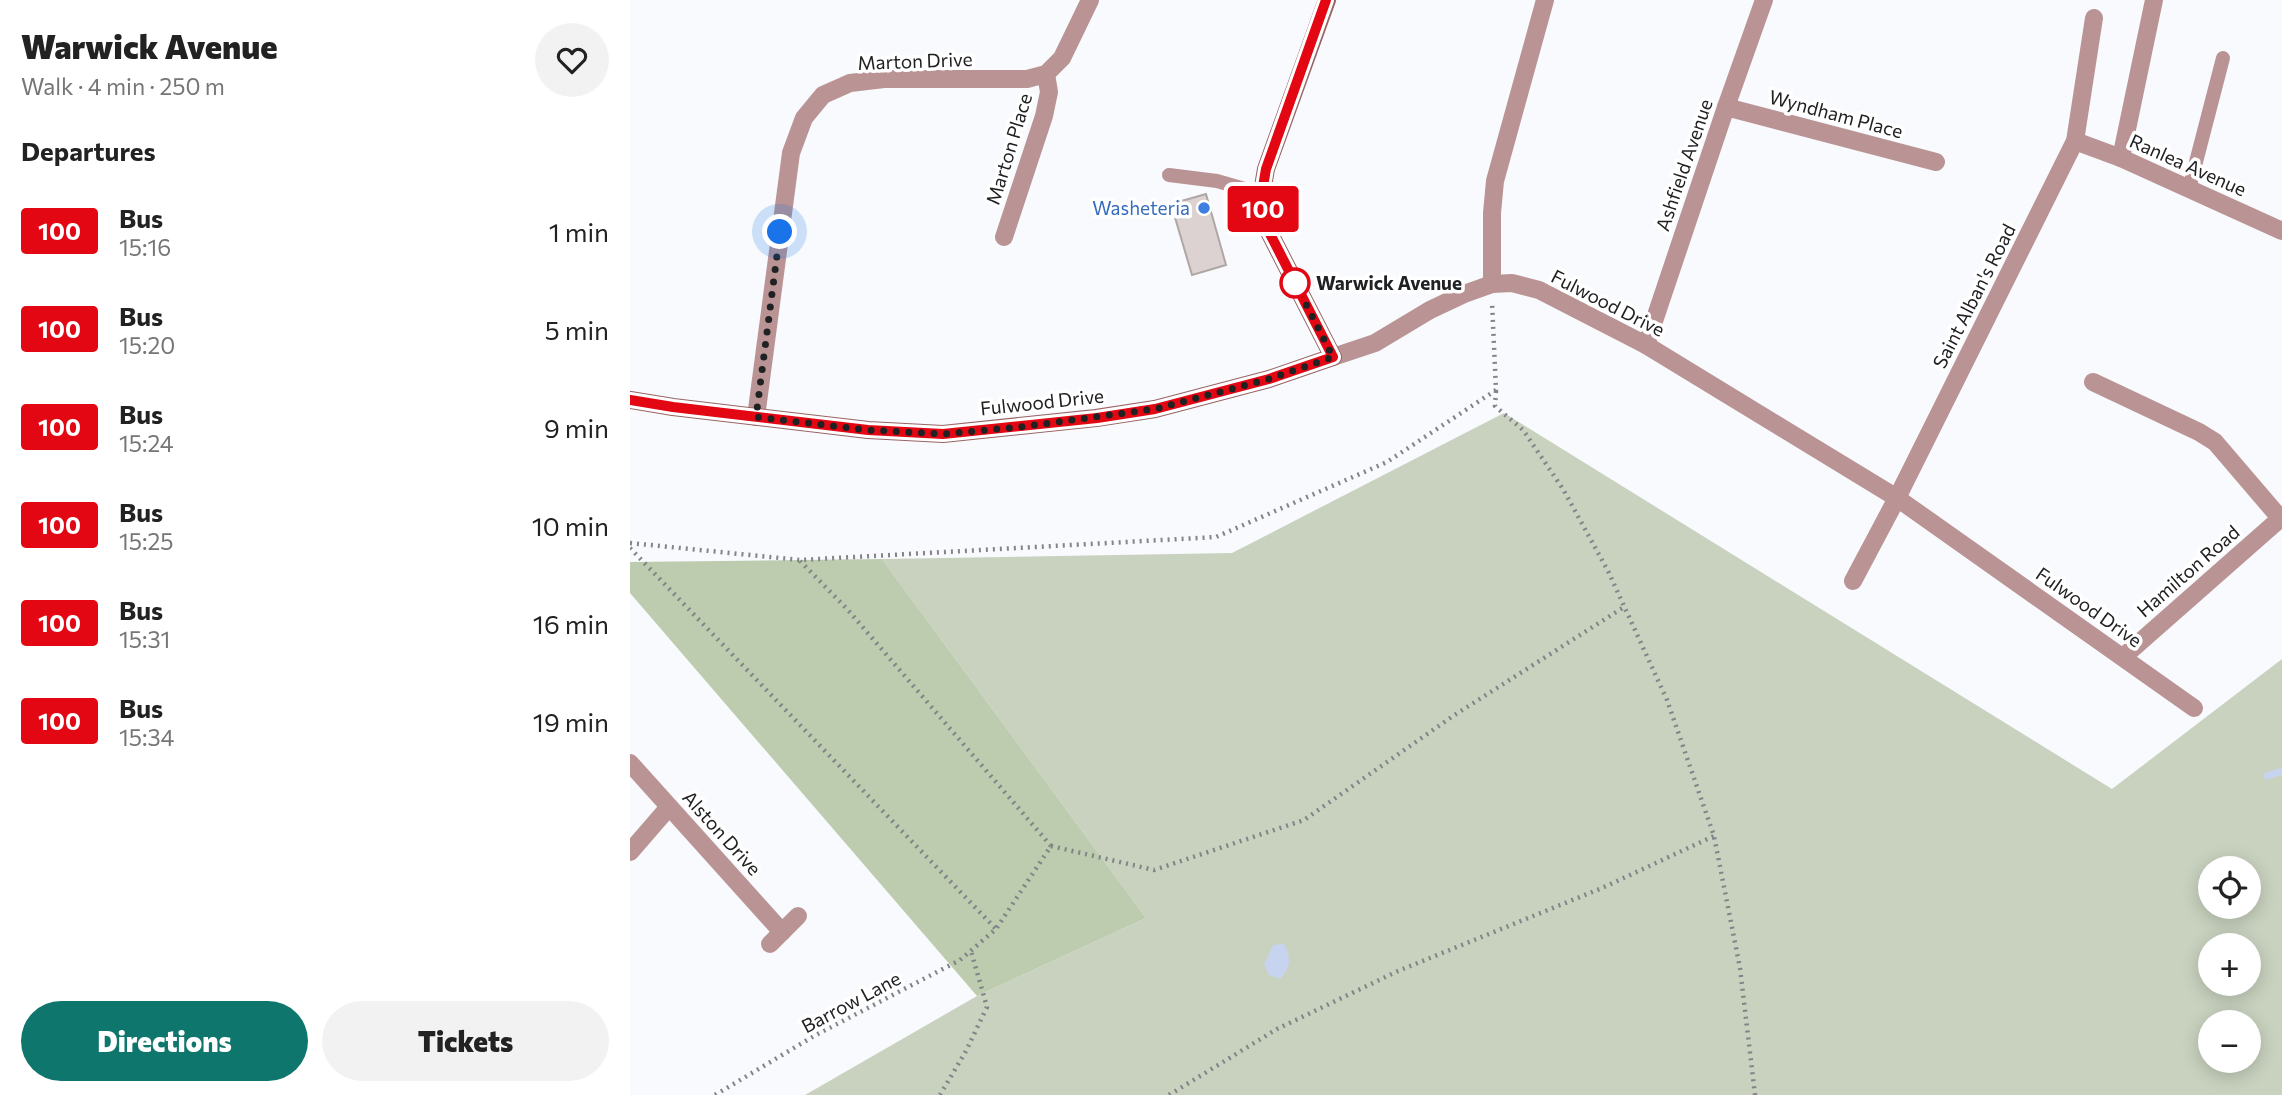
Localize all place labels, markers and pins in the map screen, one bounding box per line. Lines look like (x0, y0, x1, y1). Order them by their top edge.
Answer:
place label: Washeteria (1092, 196, 1190, 219)
marker: Washeteria (1196, 200, 1212, 216)
marker: Warwick Avenue (1280, 268, 1310, 298)
place label: Warwick Avenue (1316, 271, 1462, 294)

